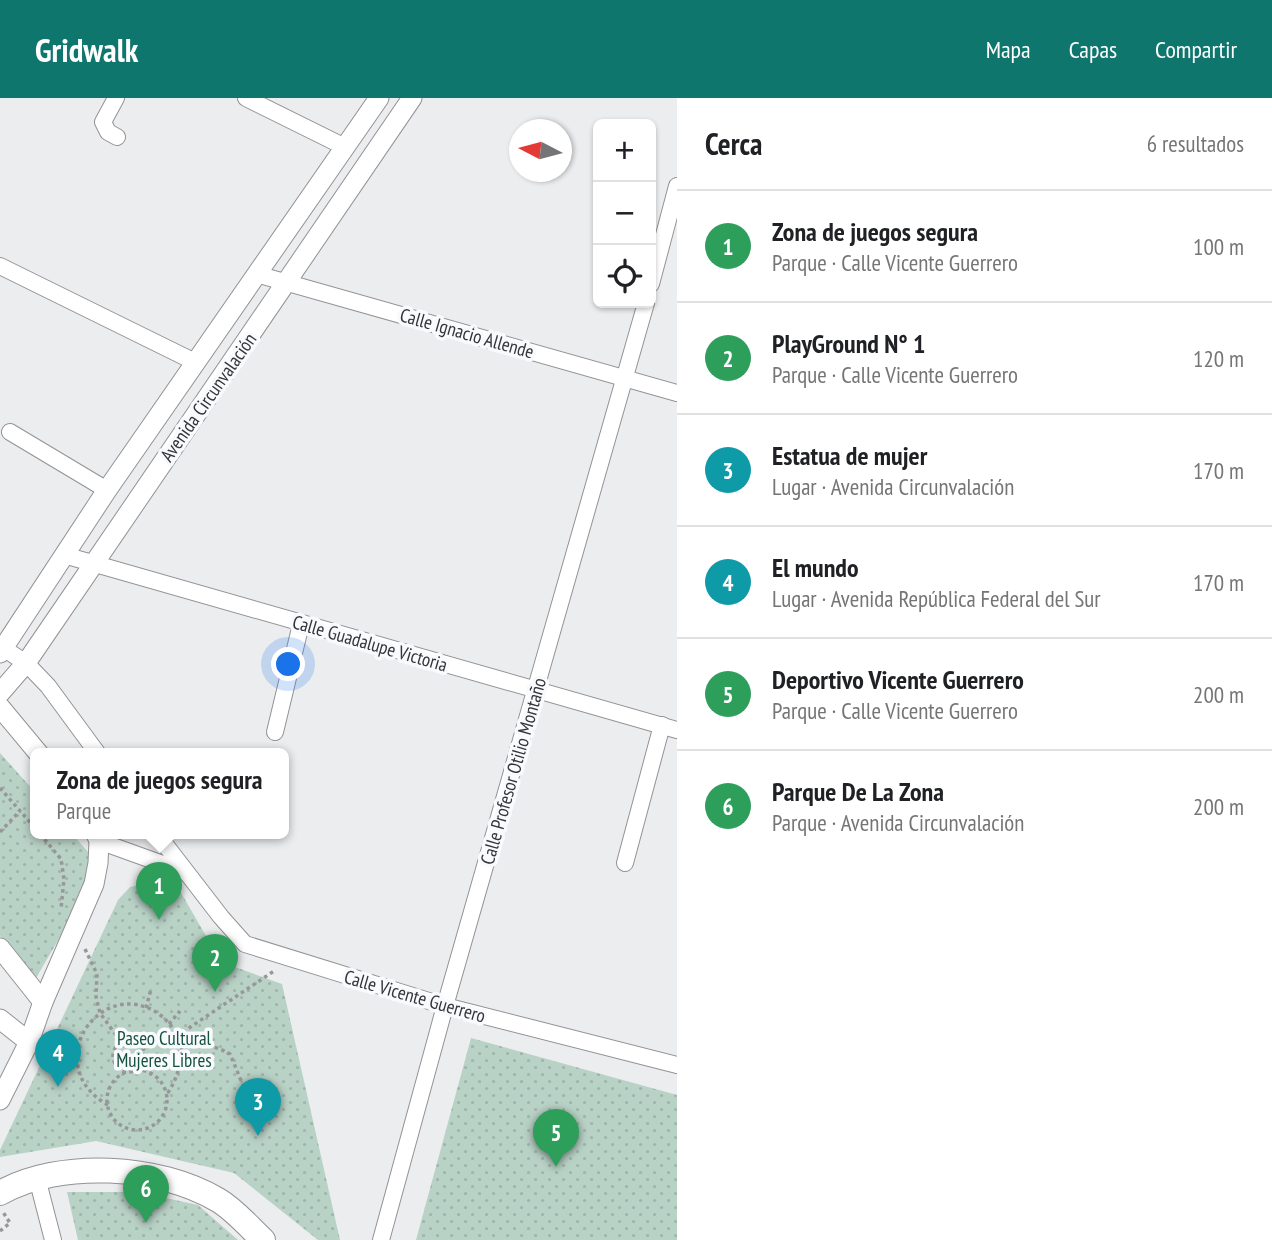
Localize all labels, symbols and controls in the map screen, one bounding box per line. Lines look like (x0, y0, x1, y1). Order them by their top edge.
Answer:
text: Gridwalk (35, 28, 138, 71)
text: Mapa (986, 34, 1031, 65)
text: Capas (1069, 34, 1117, 65)
text: Compartir (1155, 34, 1237, 65)
north arrow (509, 119, 572, 182)
map controls (593, 119, 656, 308)
button: + (593, 119, 656, 182)
text: Cerca (705, 124, 762, 163)
text: 6 resultados (1147, 129, 1244, 158)
button: − (593, 182, 656, 245)
text: Zona de juegos segura (772, 215, 978, 248)
text: 1 (723, 232, 734, 261)
text: 100 m (1193, 232, 1244, 261)
button: locate (593, 245, 656, 308)
text: Parque · Calle Vicente Guerrero (772, 248, 1018, 277)
street label: Calle Ignacio Allende (397, 302, 537, 364)
text: PlayGround N° 1 (772, 327, 926, 360)
street label: Avenida Circunvalación (155, 328, 261, 466)
text: 2 (723, 344, 734, 373)
text: 120 m (1193, 344, 1244, 373)
text: Parque · Calle Vicente Guerrero (772, 360, 1018, 389)
text: Estatua de mujer (772, 439, 927, 472)
text: 3 (723, 456, 734, 485)
text: 170 m (1193, 456, 1244, 485)
text: Lugar · Avenida Circunvalación (772, 472, 1014, 501)
text: El mundo (772, 551, 858, 584)
text: 4 (723, 568, 734, 597)
text: 170 m (1193, 568, 1244, 597)
text: Lugar · Avenida República Federal del Sur (772, 584, 1101, 613)
street label: Calle Guadalupe Victoria (290, 609, 450, 677)
your location (271, 647, 305, 681)
text: Deportivo Vicente Guerrero (772, 663, 1024, 696)
street label: Calle Profesor Otilio Montaño (475, 675, 551, 867)
text: 5 (723, 680, 734, 709)
text: 200 m (1193, 680, 1244, 709)
text: Parque · Calle Vicente Guerrero (772, 696, 1018, 725)
popup (30, 748, 289, 839)
text: Zona de juegos segura (57, 763, 263, 796)
text: Parque De La Zona (772, 775, 944, 808)
text: 6 (723, 792, 734, 821)
text: 200 m (1193, 792, 1244, 821)
text: Parque (57, 796, 111, 825)
text: Parque · Avenida Circunvalación (772, 808, 1024, 837)
pin: 1 (136, 862, 182, 920)
pin: 2 (192, 934, 238, 992)
street label: Calle Vicente Guerrero (342, 964, 488, 1028)
park label: Paseo Cultural Mujeres Libres (116, 1026, 212, 1072)
pin: 4 (35, 1029, 81, 1087)
pin: 3 (235, 1078, 281, 1136)
pin: 5 (533, 1109, 579, 1167)
pin: 6 (123, 1165, 169, 1223)

